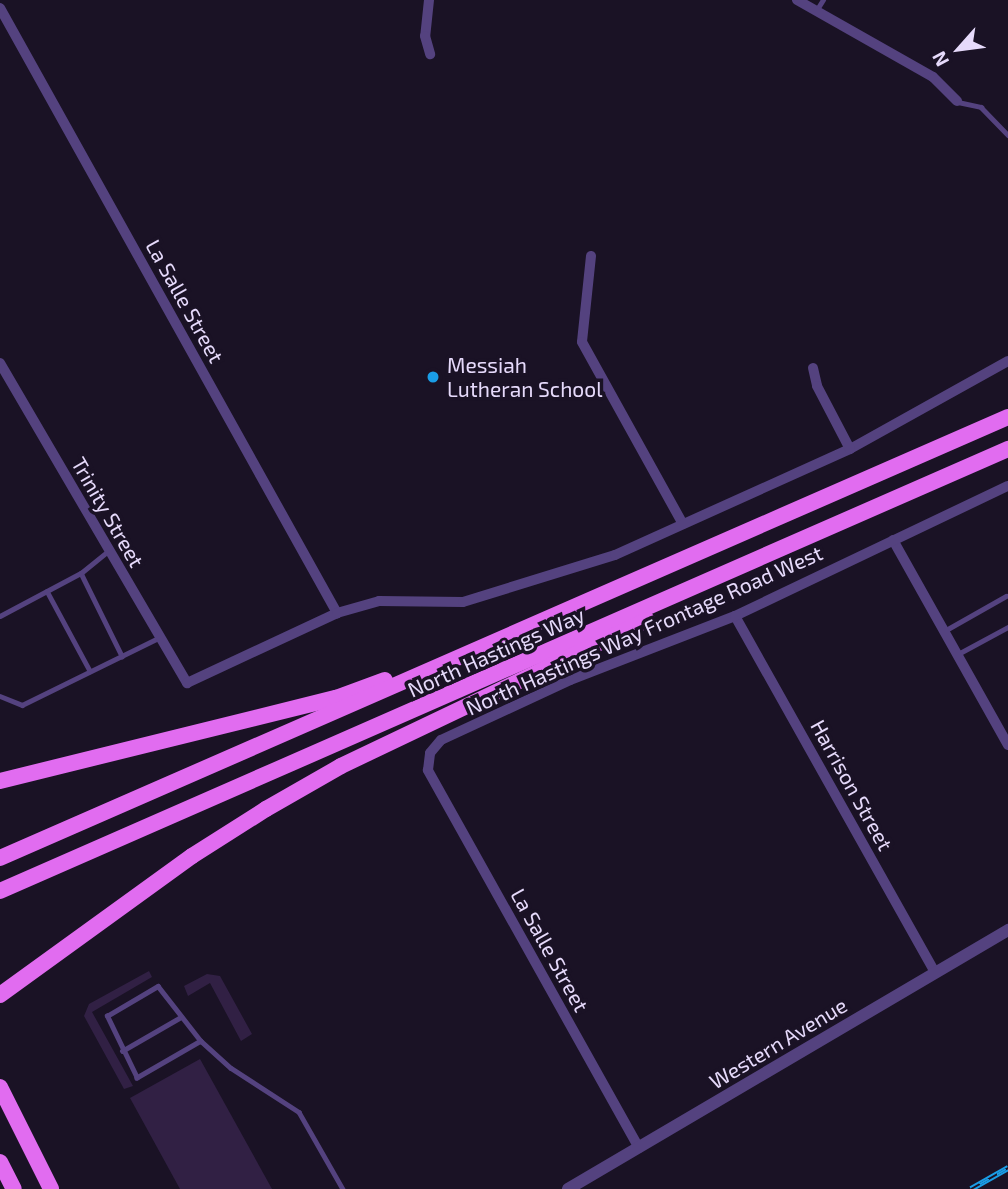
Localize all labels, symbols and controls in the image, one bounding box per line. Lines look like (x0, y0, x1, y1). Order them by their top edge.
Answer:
north arrow (924, 14, 994, 84)
text: N (927, 48, 953, 71)
street label: La Salle Street (141, 235, 229, 367)
place label: Messiah Lutheran School (447, 352, 602, 402)
marker: Messiah Lutheran School (425, 369, 441, 385)
street label: Trinity Street (66, 452, 150, 572)
street label: North Hastings Way Frontage Road West (461, 539, 827, 721)
street label: North Hastings Way (404, 602, 588, 702)
street label: Harrison Street (806, 715, 898, 855)
street label: La Salle Street (506, 884, 594, 1016)
street label: Western Avenue (704, 992, 852, 1094)

